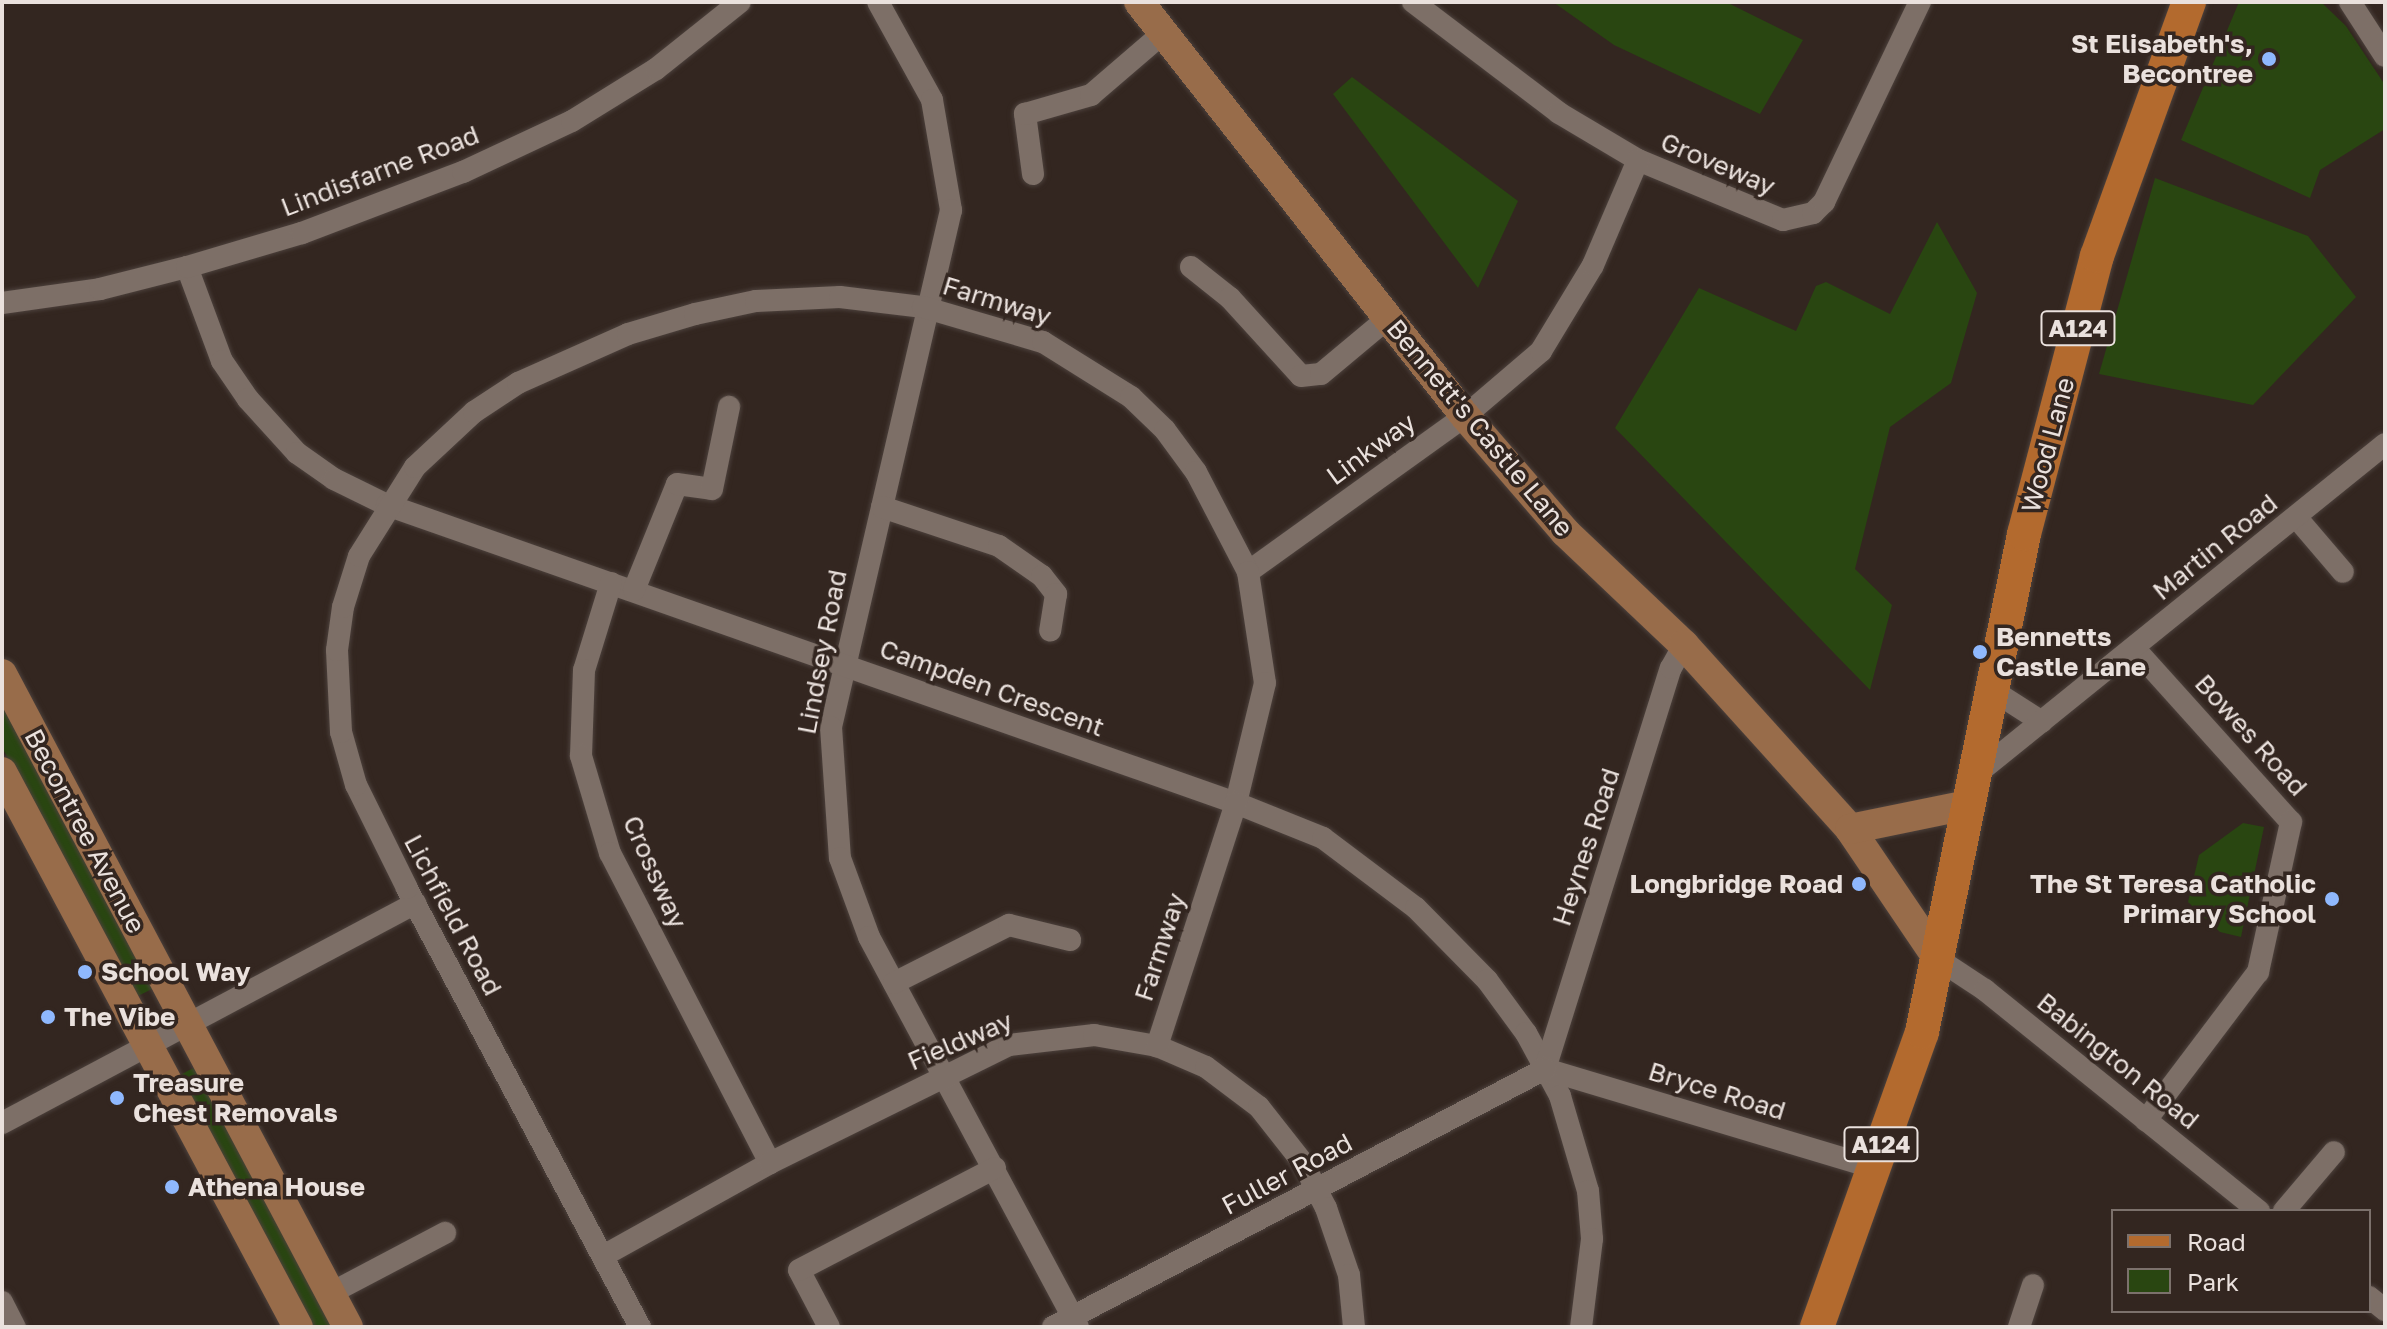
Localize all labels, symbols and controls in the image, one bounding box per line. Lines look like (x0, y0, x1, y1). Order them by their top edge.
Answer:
place label: St Elisabeth's, Becontree (2071, 28, 2253, 90)
marker: St Elisabeth's, Becontree (2260, 50, 2278, 68)
street label: Lindisfarne Road (277, 119, 483, 223)
street label: Groveway (1656, 126, 1780, 202)
street label: Farmway (939, 270, 1055, 332)
road number: A124 (2040, 308, 2116, 348)
street label: Bennett's Castle Lane (1380, 313, 1580, 543)
street label: Wood Lane (2015, 374, 2081, 516)
street label: Linkway (1321, 406, 1421, 492)
street label: Martin Road (2146, 487, 2284, 607)
street label: Lindsey Road (791, 567, 853, 737)
place label: Bennetts Castle Lane (1996, 621, 2146, 682)
street label: Campden Crescent (875, 633, 1109, 743)
marker: Bennetts Castle Lane (1971, 643, 1989, 661)
street label: Bowes Road (2188, 668, 2314, 802)
street label: Becontree Avenue (18, 724, 152, 938)
street label: Heynes Road (1546, 764, 1626, 930)
street label: Crossway (616, 811, 694, 933)
street label: Lichfield Road (398, 829, 508, 1001)
place label: Longbridge Road (1629, 868, 1843, 900)
place label: The St Teresa Catholic Primary School (2030, 868, 2316, 930)
marker: Longbridge Road (1850, 875, 1868, 893)
street label: Farmway (1128, 889, 1192, 1005)
marker: The St Teresa Catholic Primary School (2323, 890, 2341, 908)
place label: School Way (101, 956, 250, 988)
marker: School Way (76, 963, 94, 981)
street label: Babington Road (2031, 986, 2205, 1136)
place label: The Vibe (64, 1001, 175, 1033)
street label: Fieldway (903, 1005, 1017, 1077)
marker: The Vibe (39, 1008, 57, 1026)
street label: Bryce Road (1645, 1055, 1789, 1127)
place label: Treasure Chest Removals (133, 1067, 338, 1128)
marker: Treasure Chest Removals (108, 1089, 126, 1107)
road number: A124 (1843, 1124, 1919, 1164)
street label: Fuller Road (1217, 1127, 1357, 1221)
place label: Athena House (188, 1171, 365, 1203)
marker: Athena House (163, 1178, 181, 1196)
legend (2111, 1209, 2371, 1313)
text: Road (2187, 1227, 2246, 1256)
text: Park (2187, 1267, 2239, 1296)

